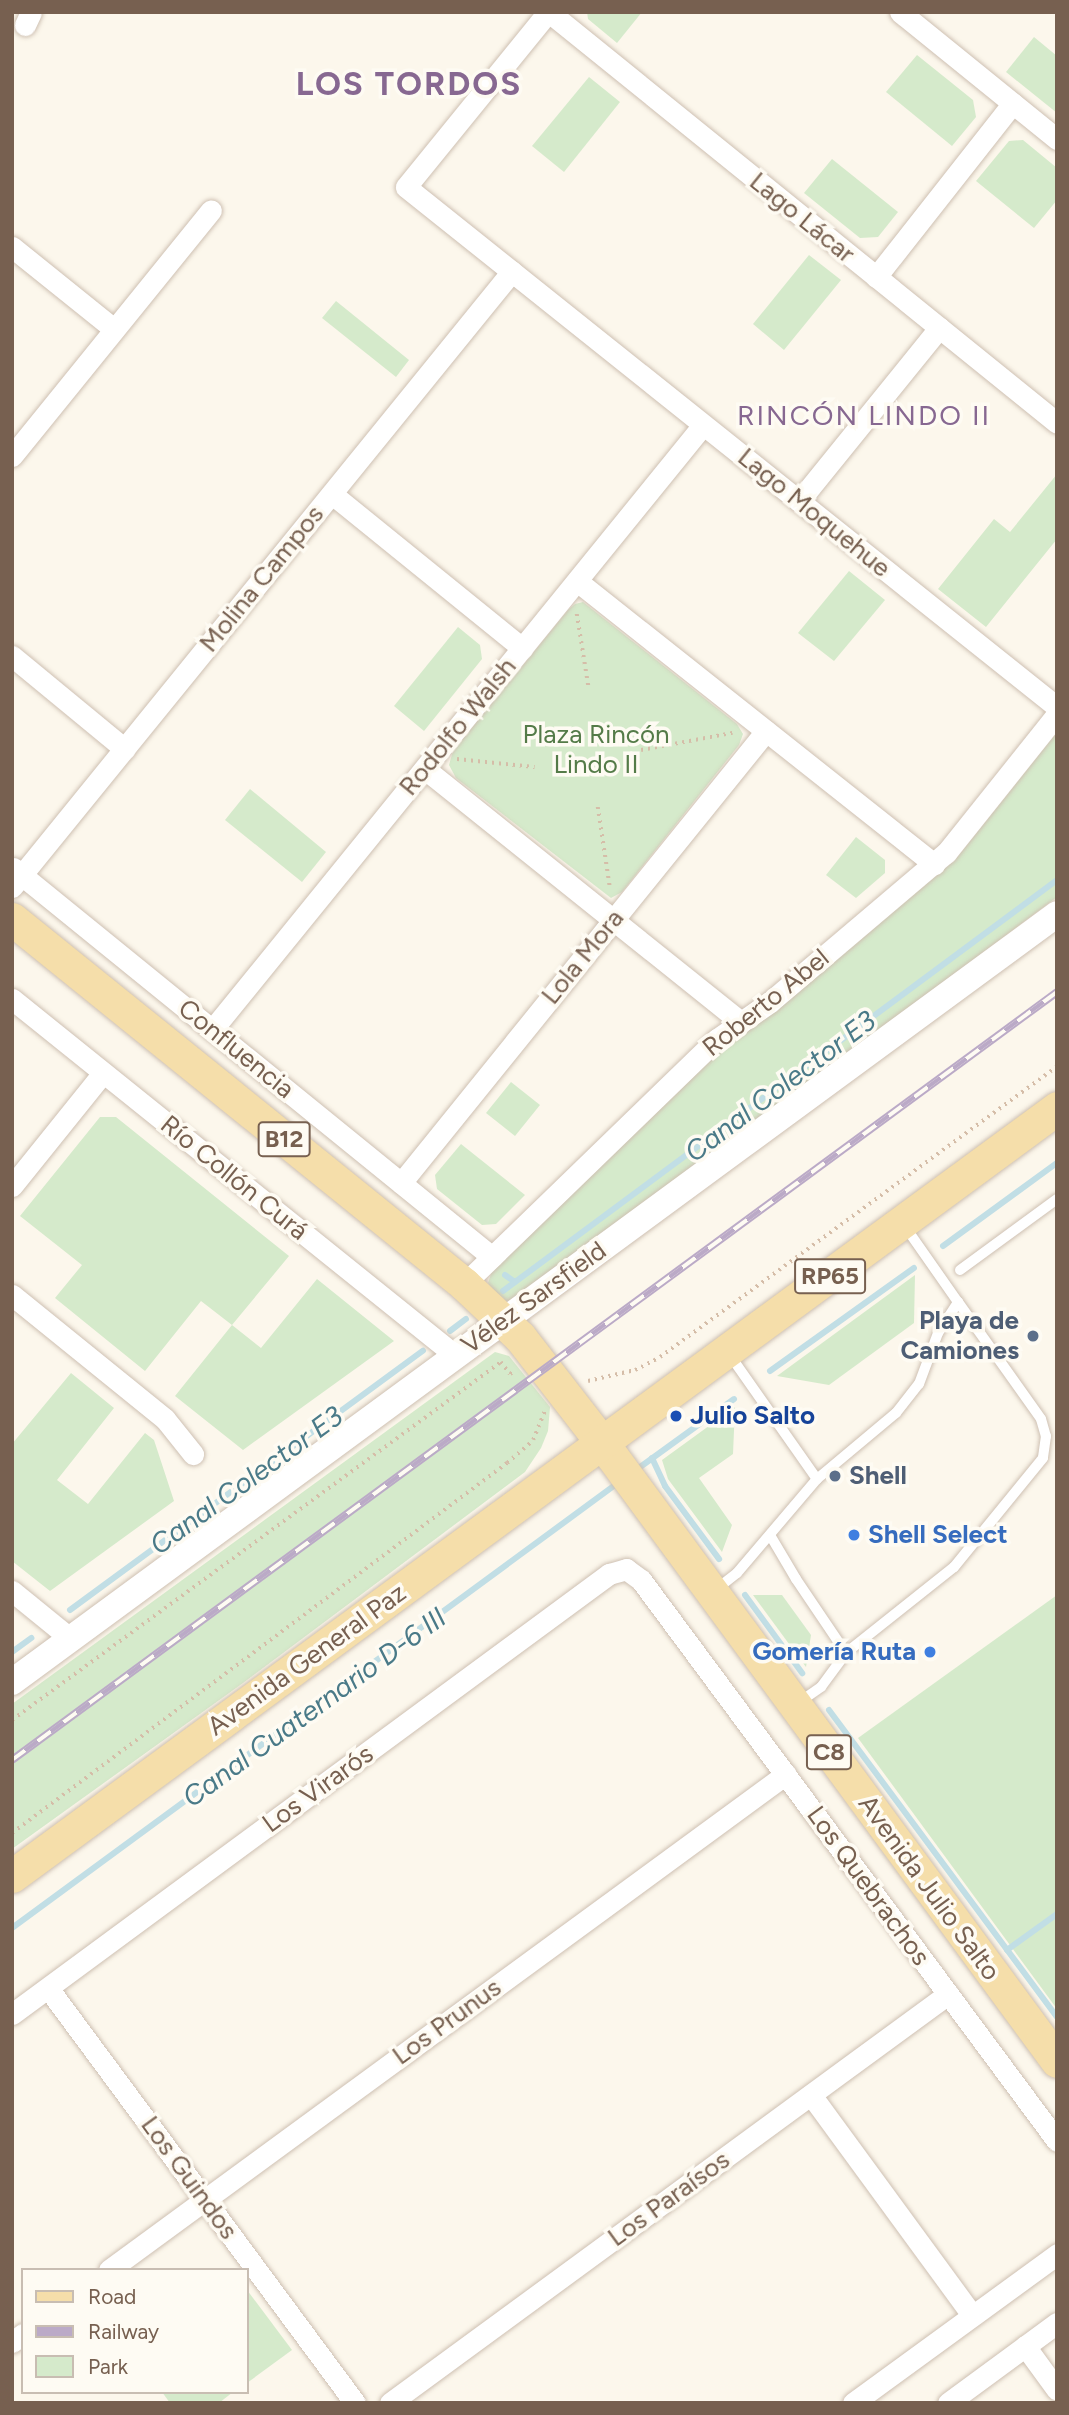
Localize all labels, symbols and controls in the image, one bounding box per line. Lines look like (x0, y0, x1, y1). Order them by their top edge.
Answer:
district label: LOS TORDOS (297, 64, 521, 104)
street label: Lago Lácar (743, 166, 861, 270)
district label: RINCÓN LINDO II (739, 398, 989, 432)
street label: Lago Moquehue (731, 442, 897, 584)
street label: Molina Campos (193, 499, 331, 659)
street label: Rodolfo Walsh (393, 652, 523, 802)
park label: Plaza Rincón Lindo II (523, 719, 669, 780)
street label: Lola Mora (535, 903, 631, 1011)
street label: Roberto Abel (696, 943, 836, 1063)
street label: Confluencia (172, 993, 300, 1105)
water label: Canal Colector E3 (678, 1003, 882, 1169)
street label: Río Collón Curá (154, 1109, 314, 1247)
road number: B12 (256, 1119, 312, 1160)
street label: Vélez Sarsfield (456, 1235, 612, 1361)
road number: RP65 (793, 1256, 867, 1296)
place label: Playa de Camiones (900, 1305, 1019, 1366)
marker: Playa de Camiones (1025, 1328, 1041, 1344)
water label: Canal Colector E3 (143, 1399, 349, 1561)
place label: Julio Salto (690, 1400, 815, 1432)
marker: Julio Salto (668, 1408, 684, 1424)
place label: Shell (849, 1460, 907, 1492)
marker: Shell (827, 1468, 843, 1484)
place label: Shell Select (868, 1519, 1008, 1551)
marker: Shell Select (846, 1527, 862, 1543)
street label: Avenida General Paz (202, 1577, 412, 1743)
water label: Canal Cuaternario D-6 III (176, 1600, 452, 1814)
place label: Gomería Ruta (752, 1636, 916, 1668)
marker: Gomería Ruta (922, 1644, 938, 1660)
road number: C8 (804, 1732, 854, 1772)
street label: Los Virarós (257, 1738, 379, 1840)
street label: Avenida Julio Salto (851, 1789, 1007, 1987)
street label: Los Quebrachos (800, 1800, 936, 1972)
street label: Los Prunus (387, 1972, 507, 2072)
street label: Los Guindos (134, 2110, 244, 2246)
street label: Los Paraísos (602, 2144, 736, 2254)
legend (21, 2268, 248, 2394)
text: Road (88, 2284, 136, 2309)
text: Railway (88, 2319, 159, 2344)
text: Park (88, 2354, 128, 2379)

